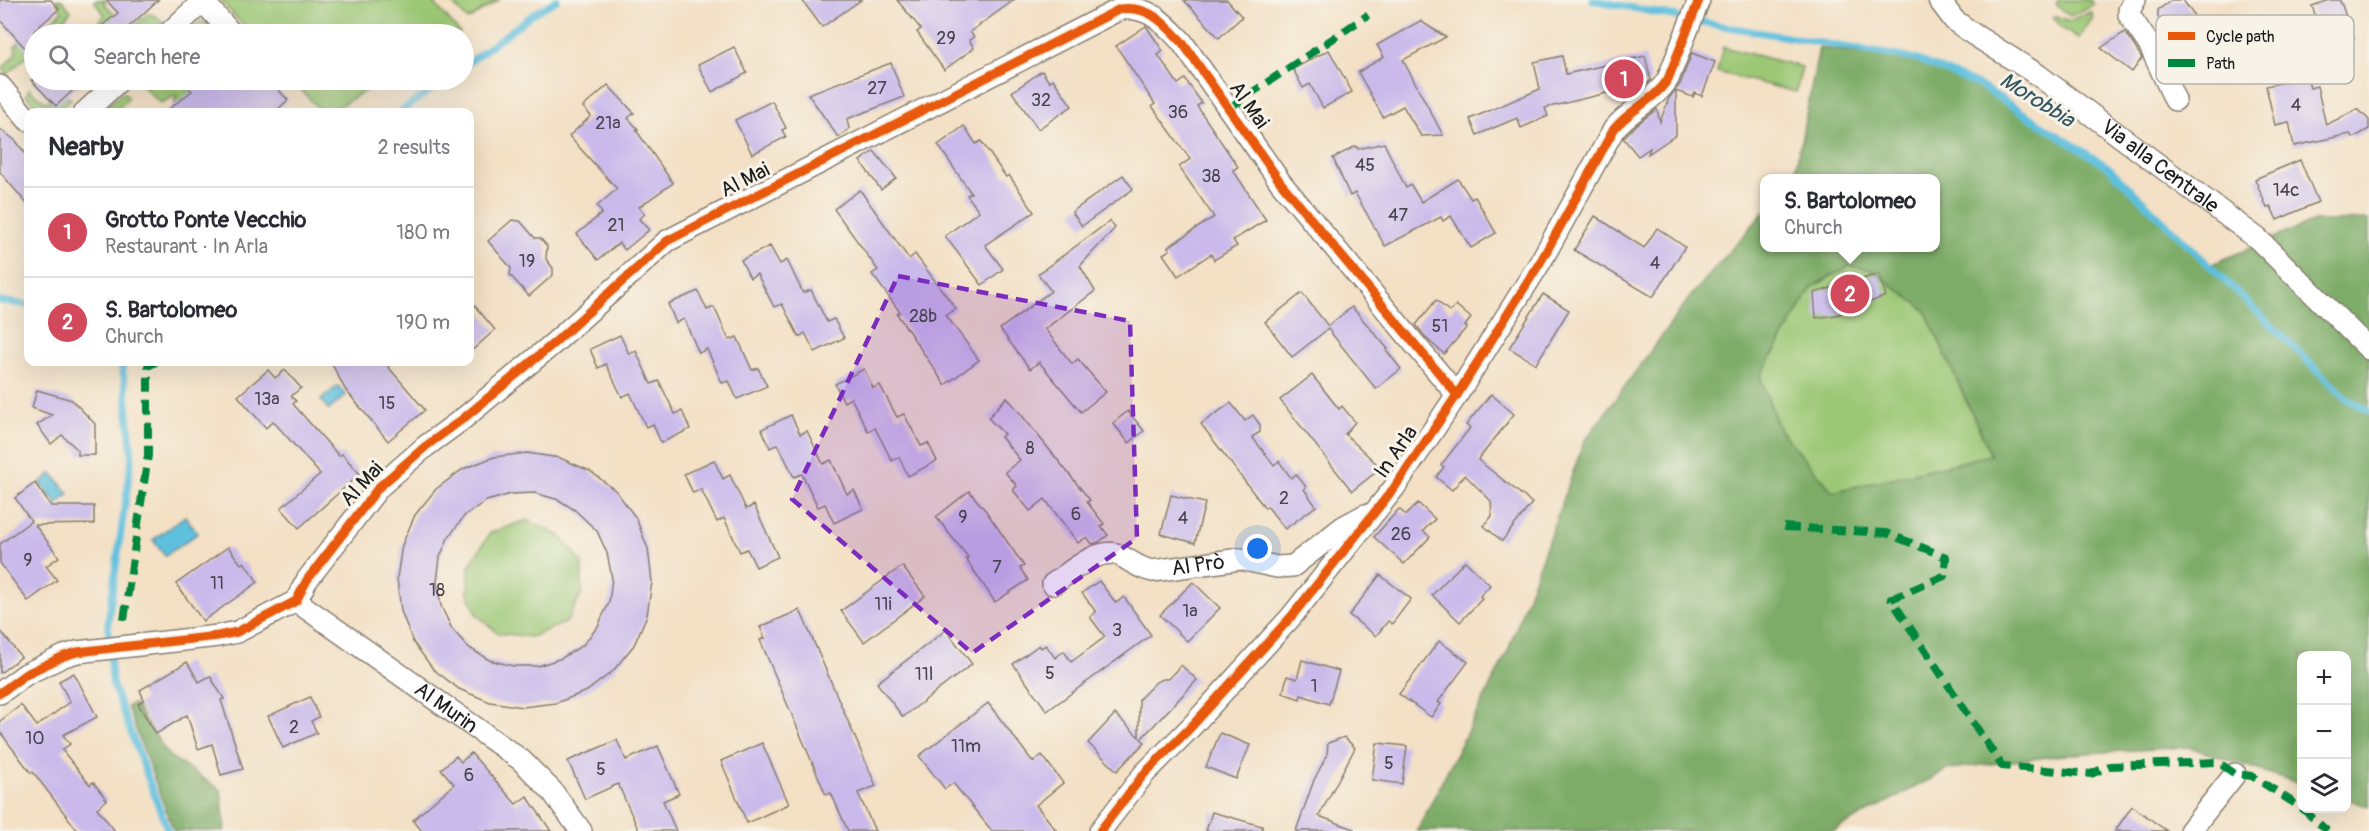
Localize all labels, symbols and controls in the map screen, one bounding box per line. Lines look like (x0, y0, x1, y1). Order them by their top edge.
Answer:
legend (2156, 15, 2354, 84)
search box (24, 24, 474, 90)
house number: 29 (936, 27, 956, 50)
text: Cycle path (2206, 27, 2274, 47)
icon: search (45, 41, 78, 74)
text: Search here (93, 43, 200, 71)
text: Path (2206, 54, 2235, 74)
pin: 1 (1604, 56, 1644, 101)
water label: Morobbia (1995, 66, 2081, 135)
street label: Al Mai (1223, 76, 1275, 134)
house number: 27 (867, 77, 887, 100)
house number: 32 (1031, 89, 1051, 112)
house number: 4 (2291, 94, 2302, 117)
house number: 36 (1168, 101, 1188, 124)
house number: 21a (595, 112, 621, 135)
street label: Via alla Centrale (2096, 113, 2225, 219)
text: Nearby (48, 131, 124, 163)
text: 2 results (378, 135, 450, 160)
house number: 45 (1355, 154, 1375, 177)
street label: Al Mai (716, 156, 774, 204)
house number: 38 (1201, 165, 1221, 188)
popup (1760, 174, 1940, 252)
house number: 14c (2273, 179, 2299, 202)
text: S. Bartolomeo (1784, 187, 1916, 215)
house number: 47 (1388, 204, 1408, 227)
text: Grotto Ponte Vecchio (105, 206, 306, 234)
house number: 21 (607, 214, 625, 237)
text: Church (1784, 215, 1842, 240)
text: 1 (64, 220, 71, 245)
text: 180 m (396, 220, 450, 245)
text: Restaurant · In Arla (105, 234, 268, 259)
house number: 19 (519, 250, 535, 273)
house number: 4 (1650, 252, 1661, 275)
pin: 2 (1830, 272, 1870, 316)
text: S. Bartolomeo (105, 296, 237, 324)
house number: 28b (909, 305, 937, 328)
text: 2 (62, 310, 73, 335)
text: 190 m (396, 310, 450, 335)
house number: 51 (1432, 315, 1448, 338)
text: Church (105, 324, 163, 349)
house number: 13a (254, 388, 280, 411)
house number: 15 (379, 392, 395, 415)
street label: In Arla (1368, 420, 1424, 484)
house number: 8 (1025, 437, 1035, 460)
street label: Al Mai (334, 456, 390, 512)
house number: 2 (1279, 487, 1289, 510)
house number: 6 (1071, 503, 1081, 526)
house number: 9 (958, 506, 968, 529)
house number: 4 (1178, 507, 1189, 530)
house number: 26 (1391, 523, 1411, 546)
your location (1243, 534, 1272, 563)
street label: Al Prò (1170, 548, 1226, 582)
house number: 9 (23, 549, 33, 572)
house number: 7 (992, 556, 1002, 579)
house number: 11 (210, 572, 224, 595)
house number: 18 (429, 579, 445, 602)
house number: 11i (874, 593, 892, 616)
house number: 1a (1182, 600, 1198, 623)
house number: 3 (1112, 619, 1122, 642)
map controls (2297, 651, 2351, 813)
button: + (2297, 651, 2351, 705)
house number: 5 (1045, 662, 1055, 685)
house number: 11l (915, 663, 933, 686)
street label: Al Murin (409, 675, 483, 739)
house number: 1 (1310, 675, 1318, 698)
button: − (2297, 705, 2351, 759)
house number: 2 (289, 716, 299, 739)
house number: 10 (25, 727, 45, 750)
house number: 11m (951, 735, 981, 758)
house number: 5 (1384, 752, 1394, 775)
house number: 5 (596, 758, 606, 781)
button: layers (2297, 759, 2351, 813)
house number: 6 (464, 764, 474, 787)

